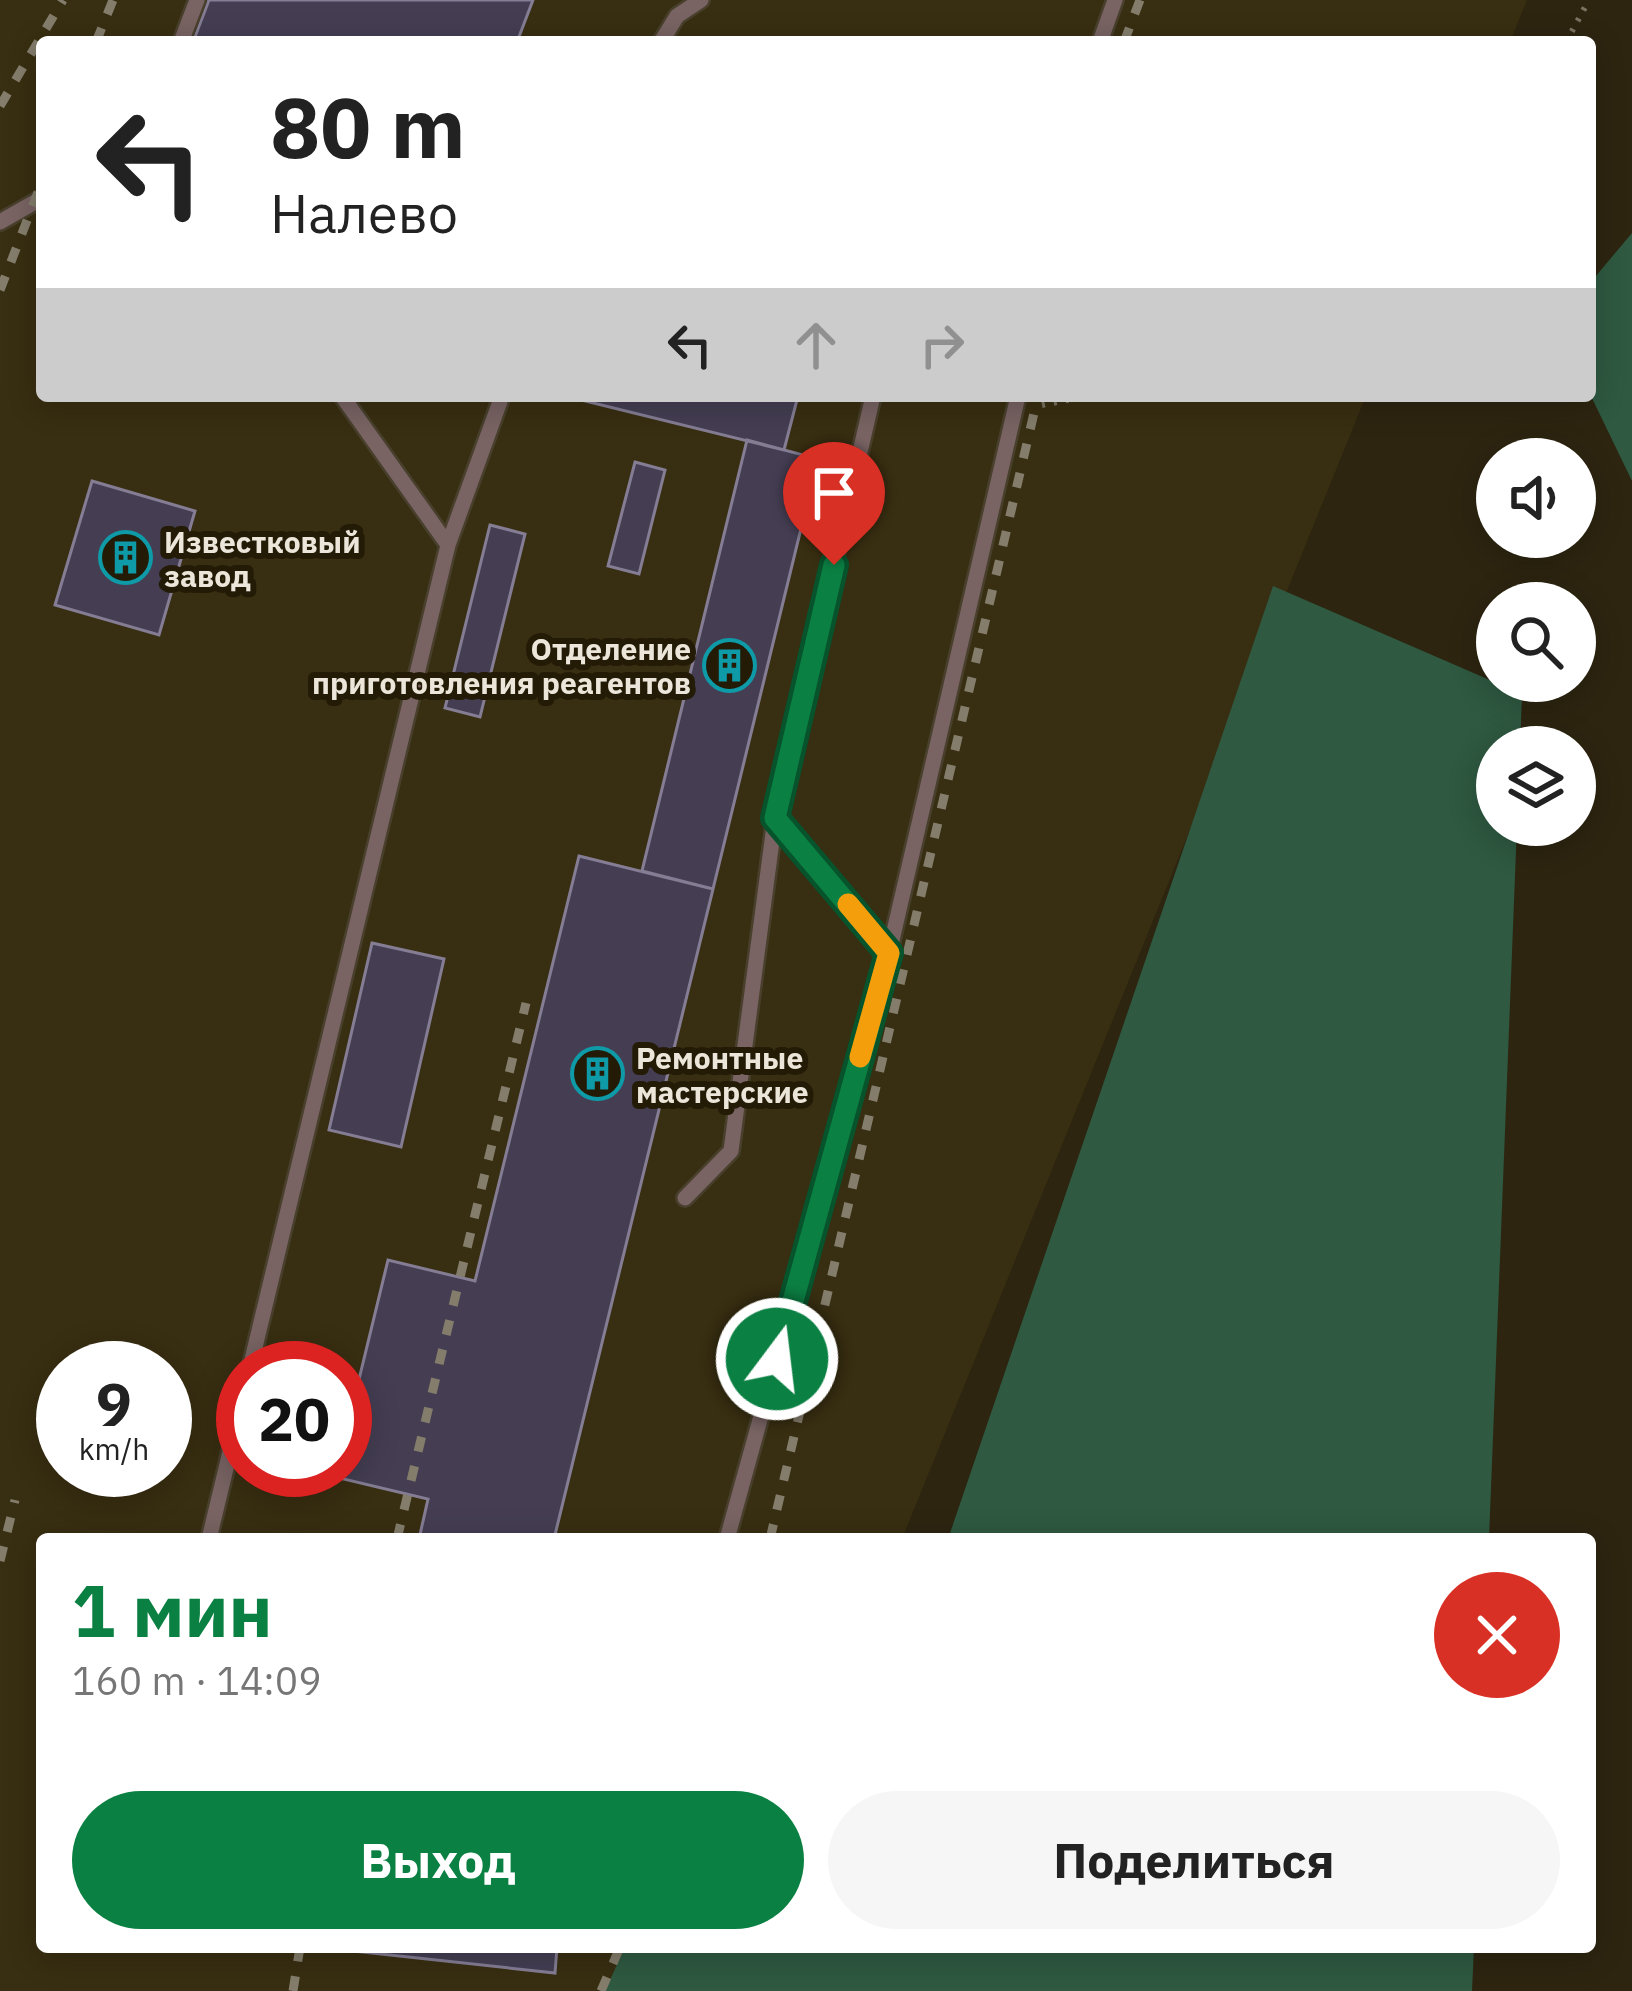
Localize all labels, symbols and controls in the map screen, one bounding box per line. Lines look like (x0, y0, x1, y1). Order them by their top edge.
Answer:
text: 80 m (270, 72, 466, 181)
icon: left (72, 84, 228, 240)
text: Налево (270, 178, 458, 248)
icon: left (657, 312, 723, 378)
icon: ahead (783, 312, 849, 378)
icon: right (909, 312, 975, 378)
map controls (1476, 438, 1596, 846)
button: sound (1476, 438, 1596, 558)
pin (783, 442, 885, 565)
icon: arrive (801, 460, 867, 526)
place label: Известковый завод (164, 522, 361, 595)
building icon: Известковый завод (97, 530, 153, 586)
button: search (1476, 582, 1596, 702)
place label: Отделение приготовления реагентов (312, 629, 691, 702)
building icon: Отделение приготовления реагентов (702, 637, 758, 693)
button: layers (1476, 726, 1596, 846)
place label: Ремонтные мастерские (636, 1038, 809, 1111)
building icon: Ремонтные мастерские (569, 1046, 625, 1102)
position arrow (714, 1296, 840, 1422)
speed limit sign: 20 (216, 1341, 372, 1497)
text: 9 (96, 1364, 132, 1443)
text: km/h (79, 1429, 149, 1468)
text: 1 мин (72, 1563, 273, 1657)
button: close (1434, 1572, 1560, 1698)
text: 160 m · 14:09 (72, 1655, 322, 1706)
button: Выход (72, 1791, 804, 1929)
button: Поделиться (828, 1791, 1560, 1929)

